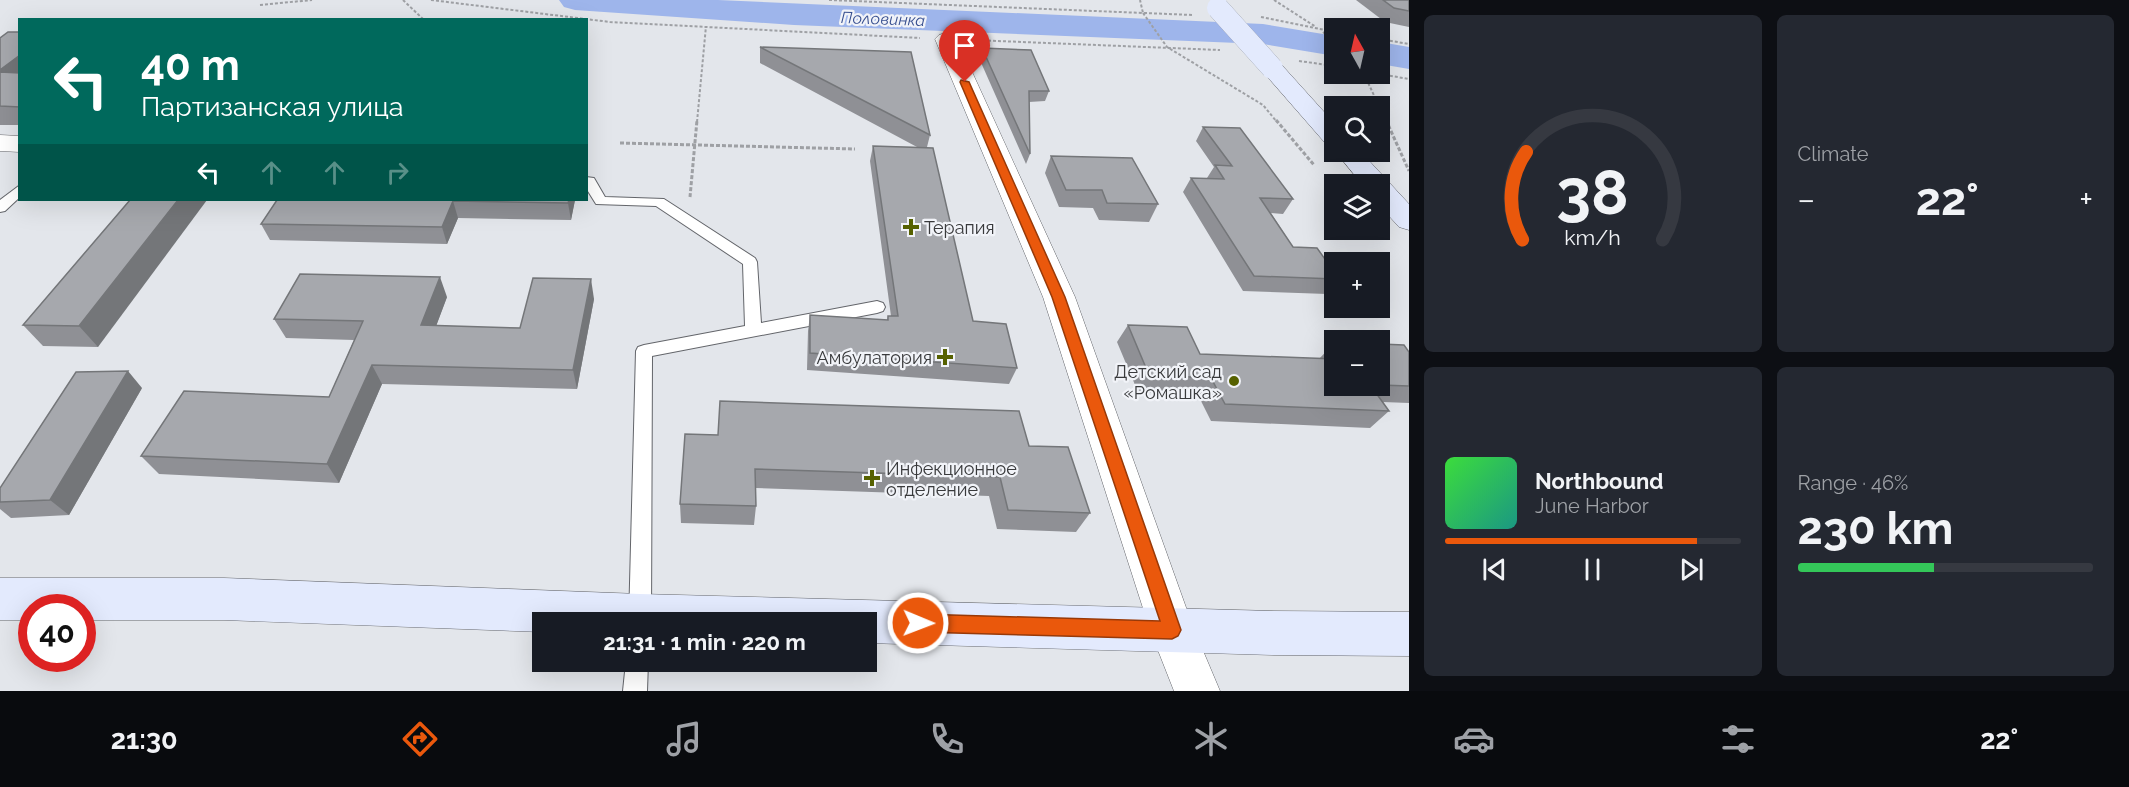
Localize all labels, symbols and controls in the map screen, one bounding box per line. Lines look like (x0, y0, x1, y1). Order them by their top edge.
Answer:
water label: Половинка (841, 8, 926, 30)
north arrow (1324, 18, 1390, 84)
map controls (1324, 18, 1390, 396)
pin (939, 20, 990, 82)
icon: arrive (948, 29, 981, 62)
text: 40 m (141, 41, 240, 90)
icon: left (42, 42, 120, 120)
text: Партизанская улица (141, 91, 403, 122)
button: search (1324, 96, 1390, 162)
text: Climate (1798, 142, 1869, 166)
text: 38 (1556, 155, 1629, 229)
icon: left (192, 156, 225, 189)
icon: ahead (255, 156, 288, 189)
icon: ahead (318, 156, 351, 189)
icon: right (381, 156, 414, 189)
text: 22° (1916, 173, 1979, 226)
button: layers (1324, 174, 1390, 240)
text: − (1798, 180, 1815, 219)
text: + (2079, 180, 2093, 219)
place label: Терапия (924, 217, 995, 238)
marker: Терапия (902, 218, 920, 236)
text: km/h (1564, 226, 1621, 251)
button: + (1324, 252, 1390, 318)
button: − (1324, 330, 1390, 396)
place label: Амбулатория (817, 347, 932, 368)
marker: Амбулатория (936, 348, 954, 366)
place label: Детский сад «Ромашка» (1114, 361, 1222, 403)
marker: Детский сад «Ромашка» (1227, 374, 1241, 388)
place label: Инфекционное отделение (886, 458, 1017, 500)
text: Northbound (1535, 468, 1664, 494)
marker: Инфекционное отделение (863, 469, 881, 487)
text: Range · 46% (1798, 471, 1908, 495)
text: June Harbor (1535, 494, 1649, 518)
text: 230 km (1798, 502, 1953, 555)
icon: previous (1478, 553, 1511, 586)
icon: pause (1576, 553, 1609, 586)
icon: next (1675, 553, 1708, 586)
position arrow (886, 591, 950, 655)
speed limit sign: 40 (18, 594, 96, 672)
text: 21:31 · 1 min · 220 m (603, 629, 806, 655)
icon: directions (399, 718, 441, 760)
icon: music (663, 718, 705, 760)
icon: phone (926, 718, 968, 760)
icon: climate (1190, 718, 1232, 760)
icon: car (1453, 718, 1495, 760)
icon: filters (1717, 718, 1759, 760)
text: 21:30 (111, 724, 178, 755)
text: 22° (1980, 724, 2018, 755)

